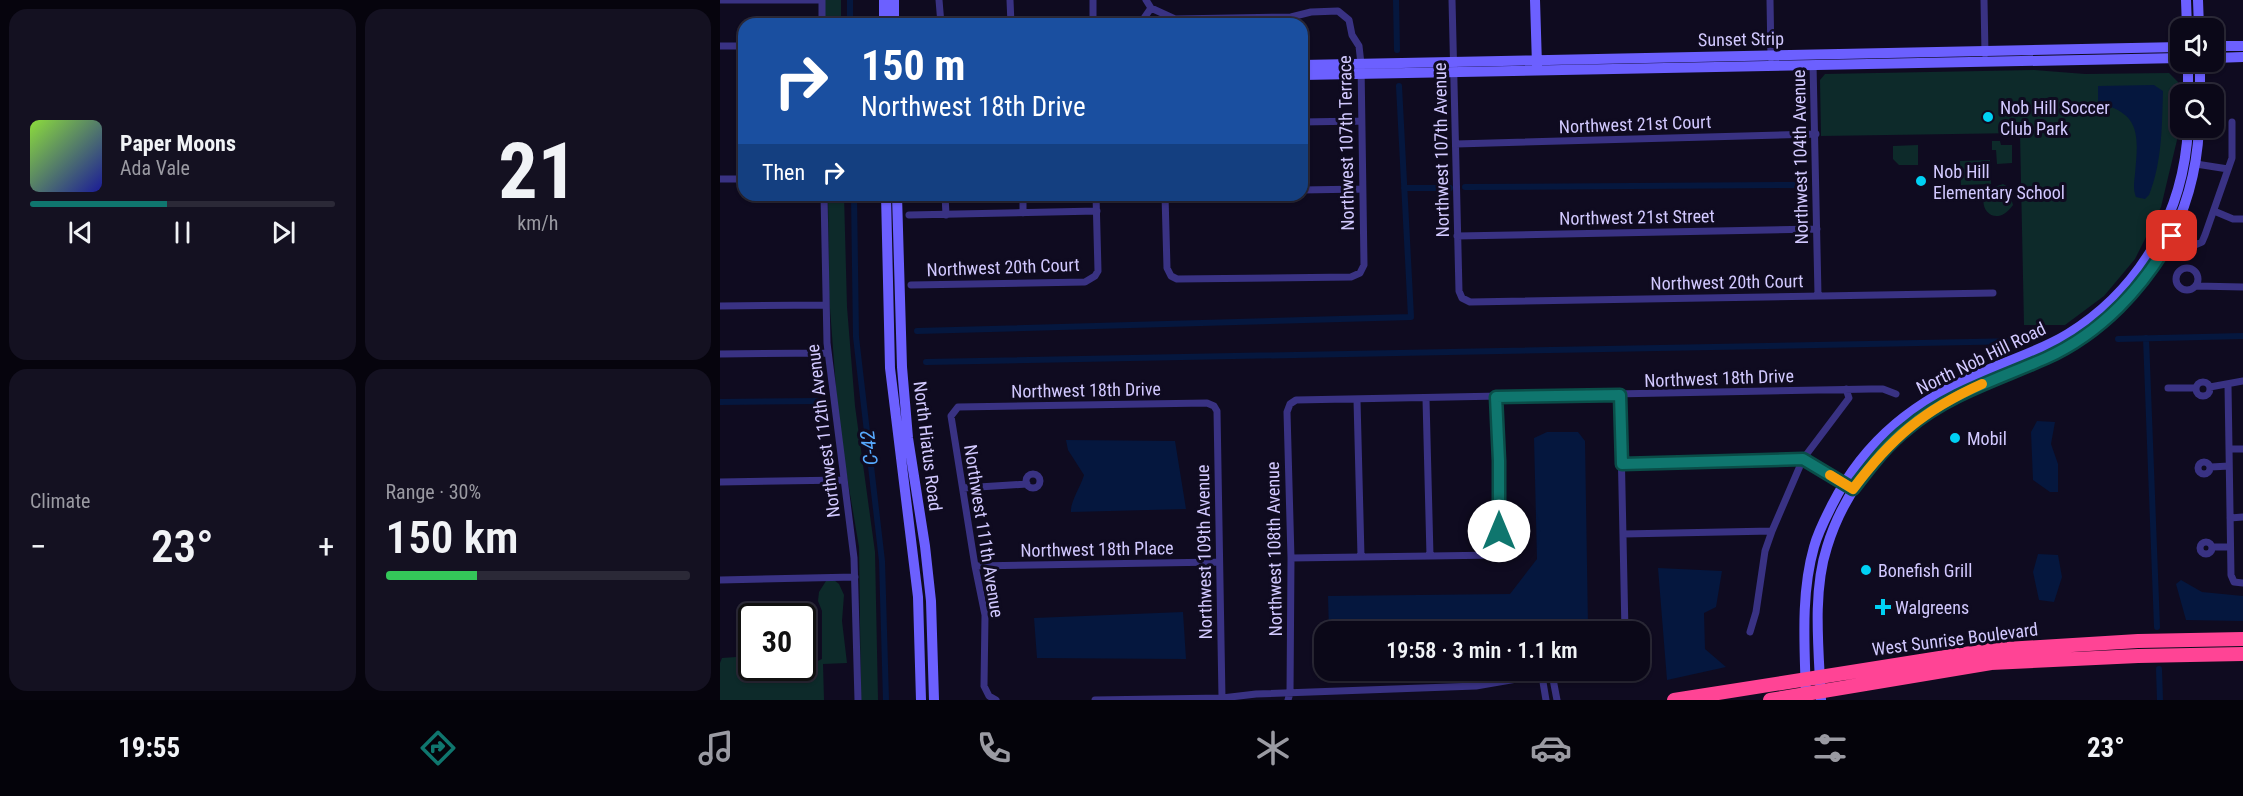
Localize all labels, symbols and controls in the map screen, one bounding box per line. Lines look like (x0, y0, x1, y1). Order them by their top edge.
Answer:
map controls (2170, 18, 2224, 138)
button: sound (2170, 18, 2224, 72)
street label: Sunset Strip (1698, 28, 1784, 50)
text: 150 m (861, 41, 966, 90)
icon: right (762, 42, 840, 120)
street label: Northwest 107th Terrace (1334, 55, 1358, 231)
street label: Northwest 107th Avenue (1429, 63, 1453, 237)
street label: Northwest 104th Avenue (1788, 70, 1812, 244)
button: search (2170, 84, 2224, 138)
text: Northwest 18th Drive (861, 91, 1086, 123)
place label: Nob Hill Soccer Club Park (2000, 97, 2110, 139)
marker: Nob Hill Soccer Club Park (1981, 110, 1995, 124)
street label: Northwest 21st Court (1558, 111, 1712, 137)
text: 21 (498, 126, 577, 217)
text: Paper Moons (120, 131, 236, 156)
text: Ada Vale (120, 156, 190, 180)
icon: right (817, 156, 850, 189)
text: Then (762, 160, 805, 185)
place label: Nob Hill Elementary School (1933, 161, 2065, 203)
marker: Nob Hill Elementary School (1914, 174, 1928, 188)
street label: Northwest 21st Street (1559, 205, 1715, 229)
pin (2146, 210, 2197, 261)
text: km/h (517, 211, 558, 235)
icon: previous (64, 216, 97, 249)
icon: pause (166, 216, 199, 249)
icon: next (267, 216, 300, 249)
icon: arrive (2155, 219, 2188, 252)
street label: Northwest 20th Court (926, 254, 1080, 280)
street label: Northwest 20th Court (1650, 270, 1804, 294)
street label: North Nob Hill Road (1913, 318, 2049, 398)
street label: Northwest 112th Avenue (802, 343, 844, 519)
street label: Northwest 18th Drive (1644, 365, 1794, 391)
street label: Northwest 18th Drive (1011, 378, 1161, 402)
street label: North Hiatus Road (910, 380, 946, 512)
place label: Mobil (1967, 428, 2007, 449)
water label: C-42 (855, 429, 883, 467)
marker: Mobil (1948, 431, 1962, 445)
street label: Northwest 111th Avenue (960, 443, 1008, 619)
street label: Northwest 108th Avenue (1262, 462, 1286, 636)
street label: Northwest 109th Avenue (1192, 465, 1216, 639)
text: Range · 30% (386, 480, 481, 504)
text: Climate (30, 489, 90, 513)
position arrow (1467, 499, 1531, 563)
text: 150 km (386, 511, 519, 564)
text: 23° (151, 520, 214, 573)
text: − (30, 527, 47, 566)
text: + (318, 527, 334, 566)
street label: Northwest 18th Place (1020, 537, 1174, 561)
place label: Bonefish Grill (1878, 560, 1972, 581)
marker: Bonefish Grill (1859, 563, 1873, 577)
place label: Walgreens (1895, 597, 1969, 618)
marker: Walgreens (1876, 600, 1890, 614)
speed limit sign: 30 (738, 603, 816, 681)
street label: West Sunrise Boulevard (1871, 618, 2039, 660)
text: 19:58 · 3 min · 1.1 km (1386, 638, 1578, 663)
icon: directions (417, 727, 459, 769)
icon: music (695, 727, 737, 769)
icon: phone (973, 727, 1015, 769)
icon: climate (1252, 727, 1294, 769)
icon: car (1530, 727, 1572, 769)
icon: filters (1809, 727, 1851, 769)
text: 19:55 (118, 732, 180, 764)
text: 23° (2087, 732, 2125, 764)

